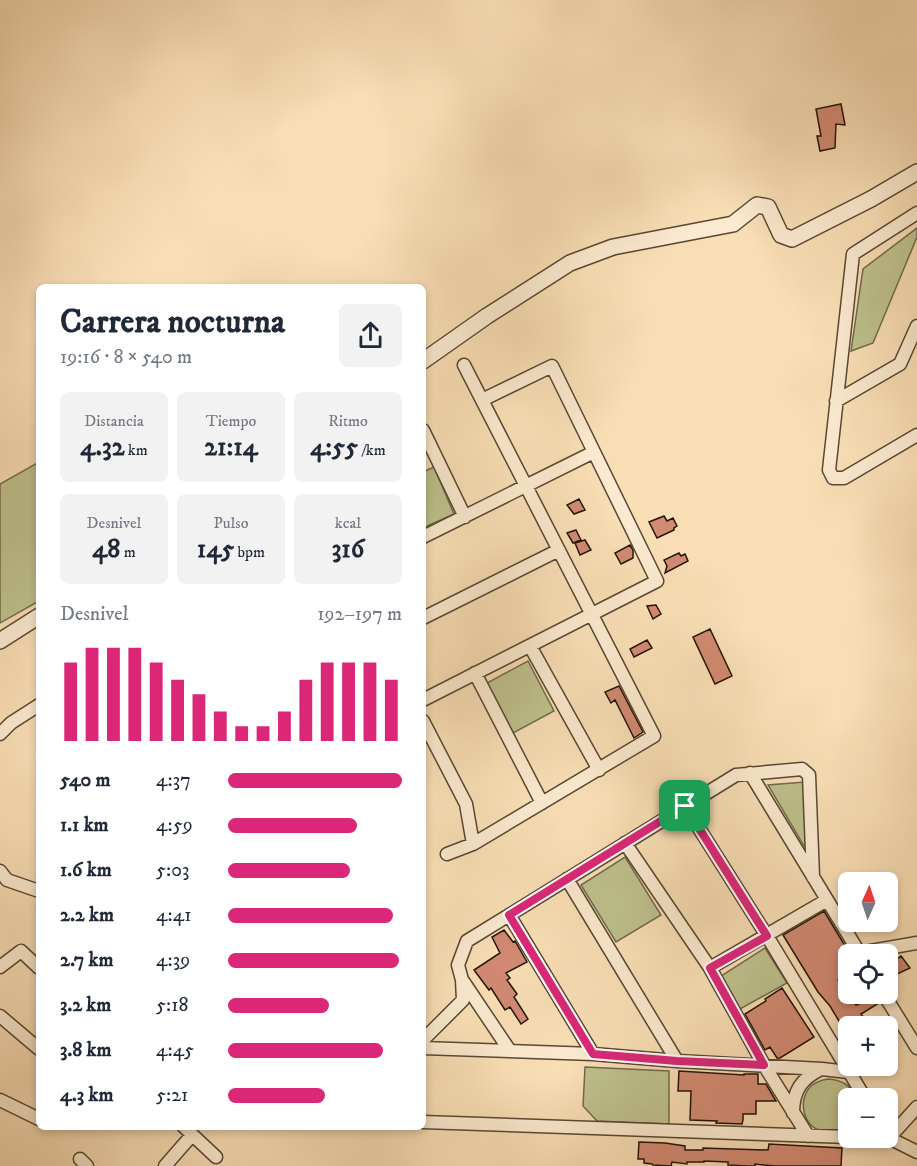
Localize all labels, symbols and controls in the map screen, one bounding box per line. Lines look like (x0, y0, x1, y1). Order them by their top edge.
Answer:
text: Carrera nocturna (60, 302, 285, 343)
button: share (339, 304, 402, 367)
text: 19:16 · 8 × 540 m (60, 345, 192, 370)
text: Distancia (84, 411, 144, 431)
text: Tiempo (206, 411, 256, 431)
text: Ritmo (328, 411, 368, 431)
text: 4.32 (80, 431, 124, 464)
text: 21:14 (204, 431, 258, 464)
text: 4:55 (310, 431, 358, 464)
text: km (124, 440, 148, 460)
text: /km (358, 440, 386, 460)
text: Desnivel (87, 513, 141, 533)
text: Pulso (214, 513, 248, 533)
text: kcal (335, 513, 361, 533)
text: 48 (92, 533, 120, 566)
text: 145 (197, 533, 234, 566)
text: 316 (332, 533, 364, 566)
text: m (120, 542, 136, 562)
text: bpm (234, 542, 265, 562)
text: Desnivel (60, 602, 129, 627)
text: 192–197 m (317, 602, 402, 627)
text: 540 m (60, 768, 110, 793)
text: 4:37 (156, 768, 191, 793)
pin (659, 780, 710, 831)
icon: arrive (668, 789, 701, 822)
text: 1.1 km (60, 813, 109, 838)
text: 4:59 (156, 813, 193, 838)
text: 1.6 km (60, 858, 112, 883)
text: 5:03 (156, 858, 189, 883)
north arrow (838, 872, 898, 932)
map controls (838, 872, 898, 1148)
text: 2.2 km (60, 903, 114, 928)
text: 4:41 (156, 903, 192, 928)
button: locate (838, 944, 898, 1004)
text: 2.7 km (60, 948, 113, 973)
text: 4:39 (156, 948, 190, 973)
text: 3.2 km (60, 993, 111, 1018)
text: 5:18 (156, 993, 189, 1018)
button: + (838, 1016, 898, 1076)
text: 3.8 km (60, 1038, 111, 1063)
text: 4:45 (156, 1038, 194, 1063)
text: 4.3 km (60, 1083, 113, 1108)
text: 5:21 (156, 1083, 188, 1108)
button: − (838, 1088, 898, 1148)

